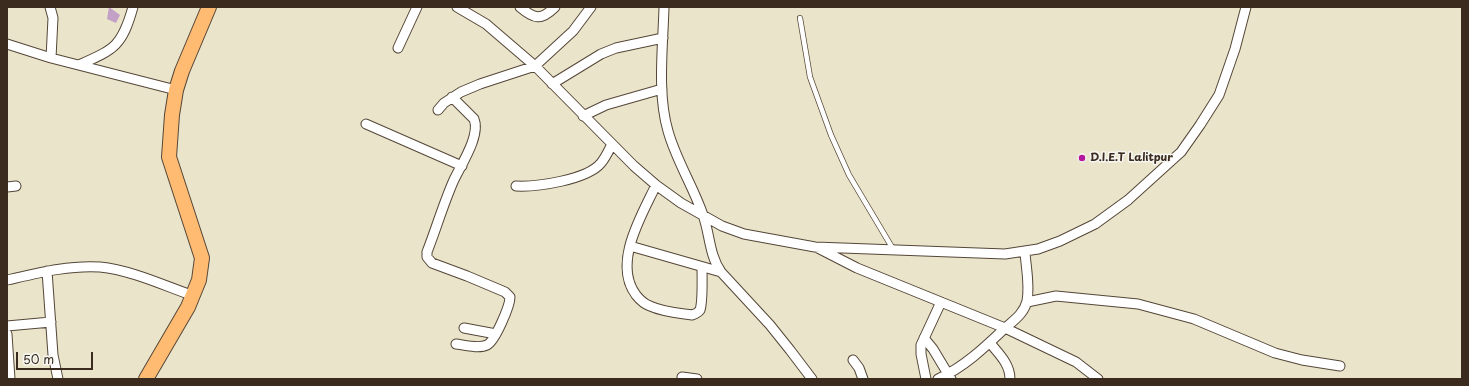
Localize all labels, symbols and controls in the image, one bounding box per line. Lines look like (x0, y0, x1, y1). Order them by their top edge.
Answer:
place label: D.I.E.T Lalitpur (1090, 151, 1173, 165)
marker: D.I.E.T Lalitpur (1077, 153, 1087, 163)
scale bar (18, 344, 95, 370)
text: 50 m (23, 350, 54, 368)

